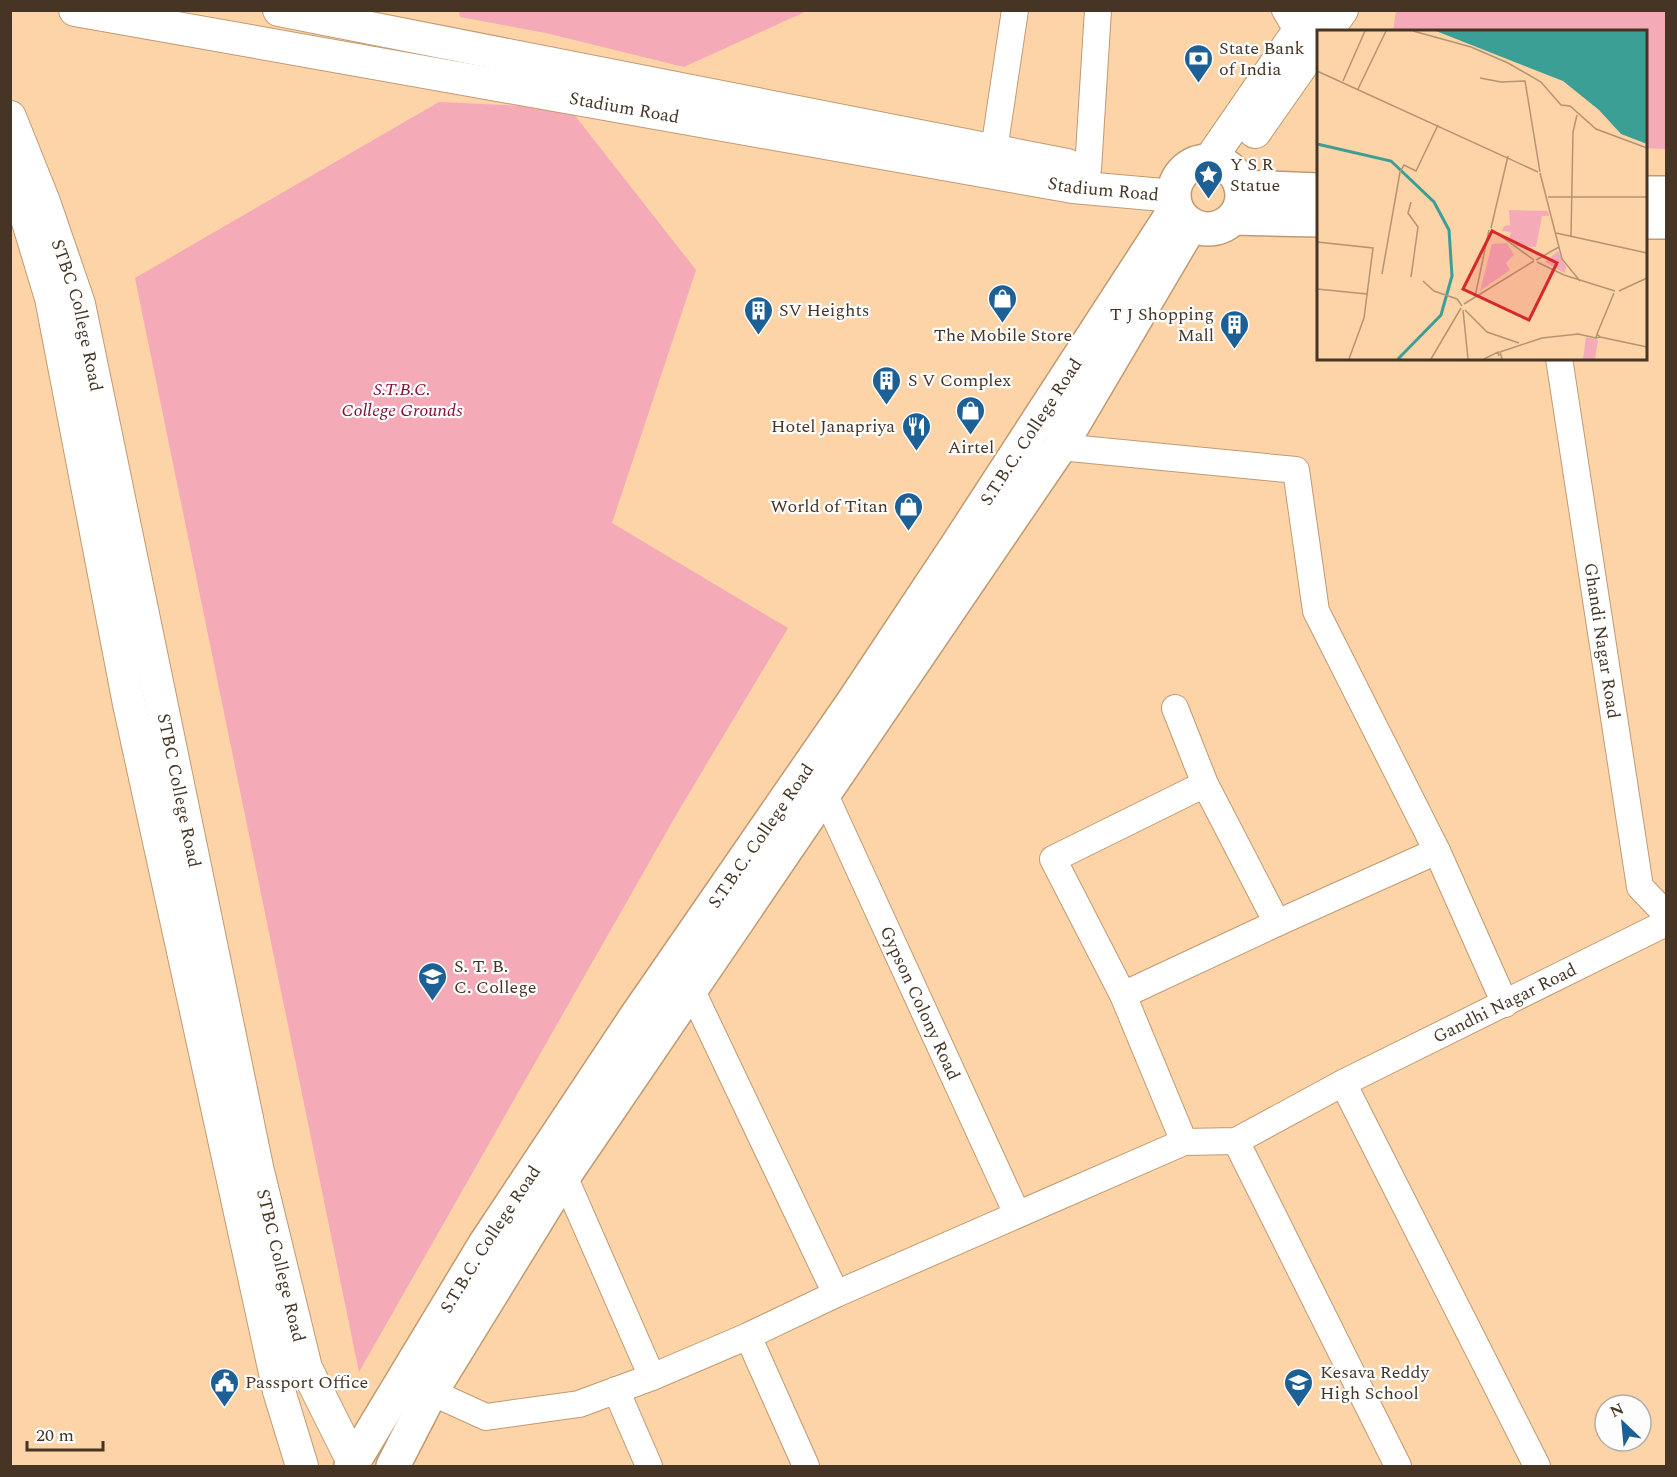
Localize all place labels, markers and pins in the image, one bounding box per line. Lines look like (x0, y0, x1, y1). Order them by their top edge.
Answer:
place label: State Bank of India (1219, 35, 1305, 83)
bank icon: State Bank of India (1182, 42, 1214, 84)
place label: Y S R Statue (1230, 151, 1280, 199)
place icon: Y S R Statue (1193, 158, 1225, 200)
shop icon: The Mobile Store (987, 282, 1019, 324)
building icon: SV Heights (742, 294, 774, 336)
place label: SV Heights (779, 297, 870, 324)
place label: T J Shopping Mall (1110, 301, 1214, 349)
building icon: T J Shopping Mall (1219, 308, 1251, 350)
place label: The Mobile Store (934, 322, 1072, 349)
building icon: S V Complex (871, 364, 903, 406)
place label: S V Complex (908, 367, 1011, 394)
shop icon: Airtel (955, 394, 987, 436)
restaurant icon: Hotel Janapriya (900, 410, 932, 452)
place label: Hotel Janapriya (771, 413, 895, 440)
place label: Airtel (948, 434, 994, 461)
shop icon: World of Titan (893, 490, 925, 532)
place label: World of Titan (770, 493, 888, 520)
place label: S. T. B. C. College (454, 953, 537, 1001)
school or university icon: S. T. B. C. College (417, 960, 449, 1002)
place label: Kesava Reddy High School (1320, 1359, 1431, 1407)
public building icon: Passport Office (208, 1366, 240, 1408)
school or university icon: Kesava Reddy High School (1283, 1366, 1315, 1408)
place label: Passport Office (245, 1369, 368, 1396)

